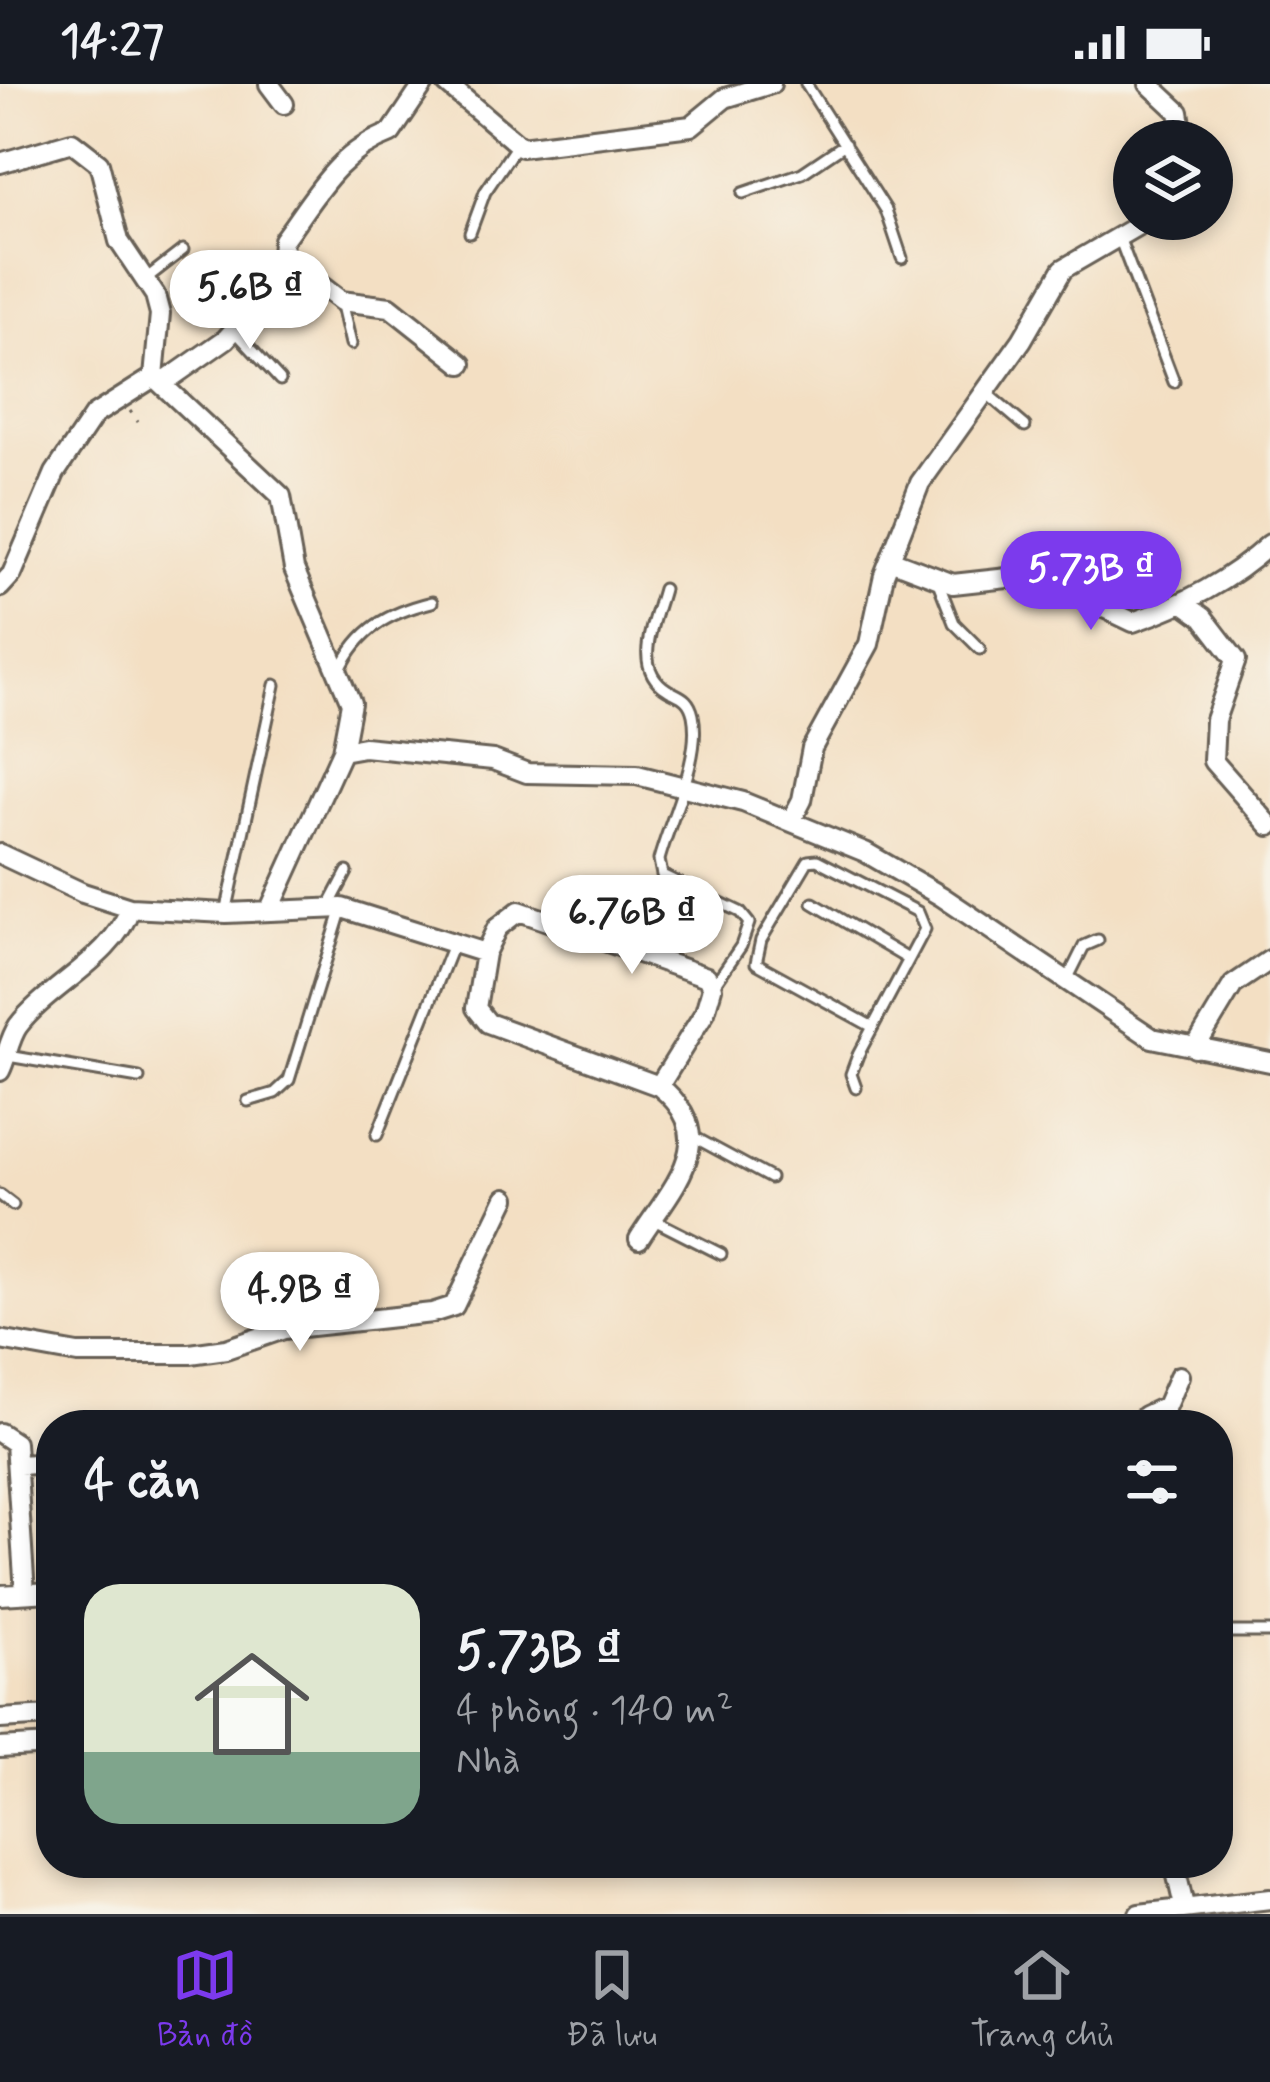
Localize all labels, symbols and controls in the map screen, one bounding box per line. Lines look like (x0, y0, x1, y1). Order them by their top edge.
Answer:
text: 14:27 (60, 13, 164, 72)
map controls (1113, 120, 1233, 240)
button: layers (1113, 120, 1233, 240)
pin: 5.6B ₫ (152, 250, 348, 352)
text: 5.6B ₫ (197, 263, 303, 314)
pin: 5.73B ₫ (980, 531, 1202, 633)
text: 5.73B ₫ (1028, 544, 1154, 595)
pin: 6.76B ₫ (521, 875, 743, 977)
text: 6.76B ₫ (568, 888, 696, 939)
pin: 4.9B ₫ (202, 1252, 398, 1354)
text: 4.9B ₫ (247, 1265, 353, 1316)
text: 4 căn (84, 1449, 200, 1515)
icon: filters (1119, 1449, 1185, 1515)
text: 5.73B ₫ (456, 1620, 622, 1686)
icon: home (180, 1632, 324, 1776)
text: 4 phòng · 140 m² (456, 1686, 733, 1737)
text: Nhà (456, 1737, 521, 1788)
tab: Bản đồ (157, 1942, 253, 2058)
tab: Đã lưu (566, 1942, 657, 2058)
tab: Trang chủ (970, 1942, 1113, 2058)

